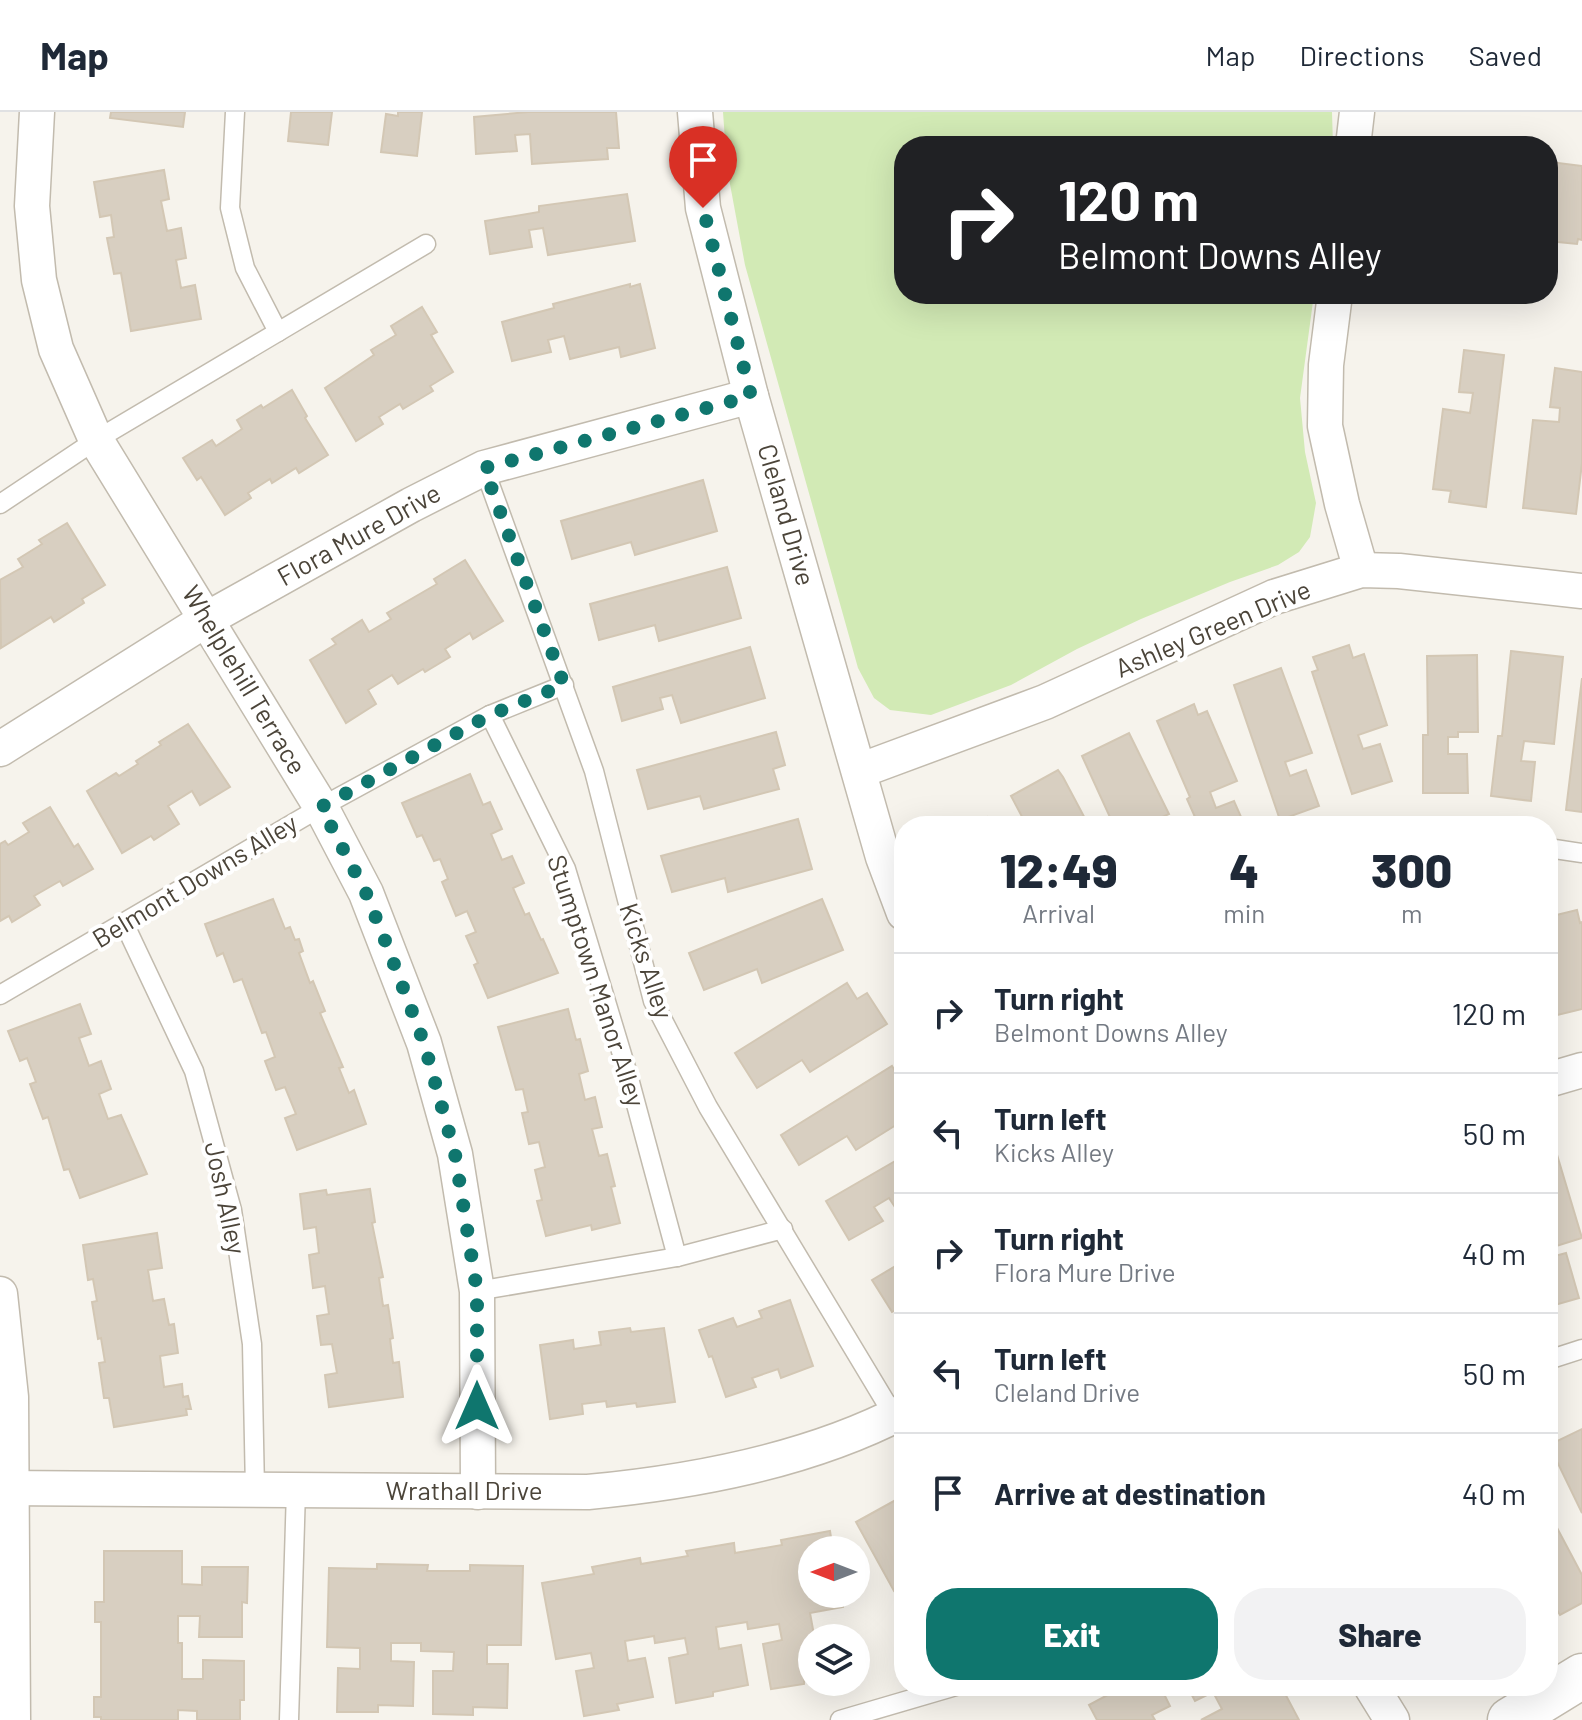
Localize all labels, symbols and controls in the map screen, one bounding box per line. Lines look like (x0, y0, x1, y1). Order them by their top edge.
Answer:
text: Map (40, 32, 109, 78)
text: Map (1206, 38, 1255, 72)
text: Directions (1299, 38, 1425, 72)
text: Saved (1469, 38, 1542, 72)
pin (669, 126, 737, 208)
icon: arrive (681, 138, 725, 182)
text: 120 m (1058, 165, 1199, 232)
icon: right (926, 168, 1030, 272)
text: Belmont Downs Alley (1058, 233, 1382, 276)
street label: Cleland Drive (752, 440, 822, 589)
street label: Flora Mure Drive (271, 476, 445, 591)
street label: Ashley Green Drive (1110, 572, 1315, 683)
street label: Whelplehill Terrace (177, 579, 314, 779)
street label: Belmont Downs Alley (86, 806, 302, 953)
text: 12:49 (1000, 840, 1118, 898)
text: 4 (1229, 840, 1259, 898)
text: 300 (1371, 840, 1452, 898)
street label: Stumptown Manor Alley (542, 851, 653, 1110)
text: Arrival (1022, 897, 1095, 928)
text: min (1223, 897, 1265, 928)
text: m (1401, 897, 1422, 928)
street label: Kicks Alley (614, 899, 681, 1022)
text: Turn right (994, 980, 1124, 1016)
icon: right (926, 991, 970, 1035)
text: 120 m (1452, 995, 1526, 1031)
text: Belmont Downs Alley (994, 1016, 1228, 1047)
text: Turn left (994, 1100, 1107, 1136)
icon: left (926, 1111, 970, 1155)
text: 50 m (1463, 1115, 1526, 1151)
text: Kicks Alley (994, 1136, 1114, 1167)
street label: Josh Alley (199, 1139, 253, 1257)
text: Turn right (994, 1220, 1124, 1256)
icon: right (926, 1231, 970, 1275)
text: 40 m (1462, 1235, 1526, 1271)
text: Flora Mure Drive (994, 1256, 1176, 1287)
text: Turn left (994, 1340, 1107, 1376)
icon: left (926, 1351, 970, 1395)
text: 50 m (1463, 1355, 1526, 1391)
position arrow (435, 1364, 519, 1448)
text: Cleland Drive (994, 1376, 1140, 1407)
icon: arrive (926, 1471, 970, 1515)
street label: Wrathall Drive (385, 1474, 543, 1505)
text: Arrive at destination (994, 1475, 1266, 1511)
text: 40 m (1462, 1475, 1526, 1511)
north arrow (798, 1536, 870, 1608)
map controls (798, 1536, 870, 1696)
button: Exit (926, 1588, 1218, 1680)
button: Share (1234, 1588, 1526, 1680)
button: layers (798, 1624, 870, 1696)

